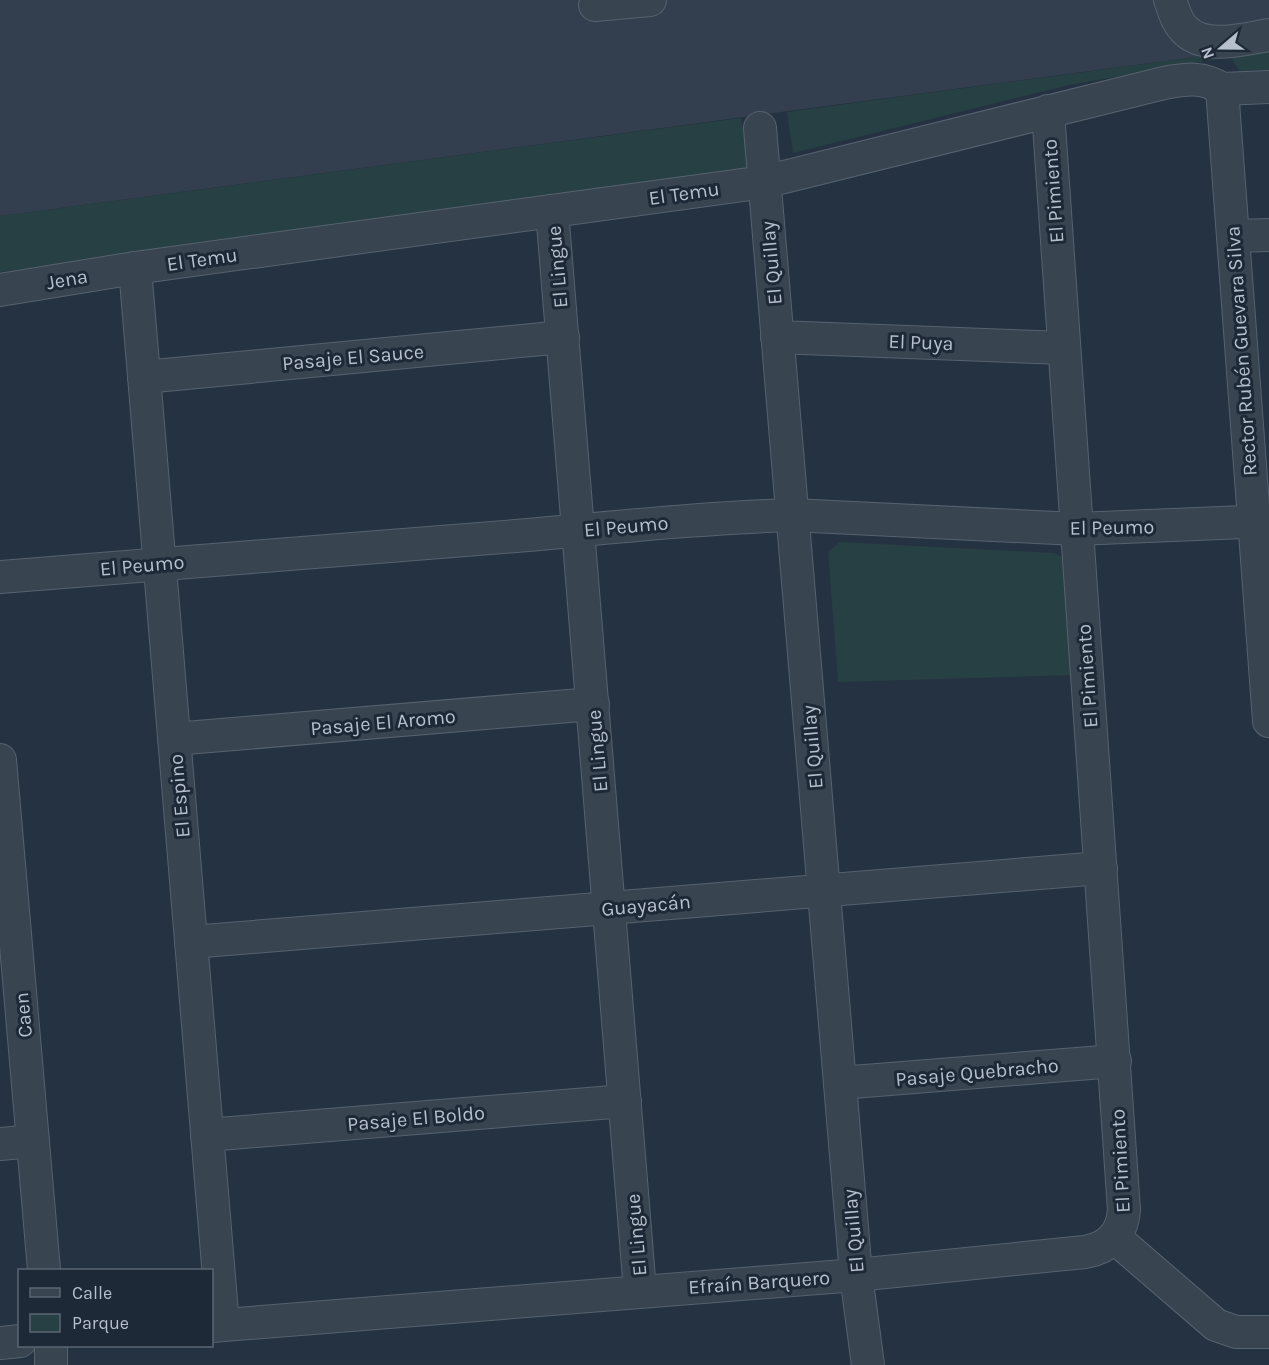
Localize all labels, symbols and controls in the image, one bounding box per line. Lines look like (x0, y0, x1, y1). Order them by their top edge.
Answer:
north arrow (1191, 18, 1251, 78)
text: N (1196, 44, 1218, 62)
street label: El Pimiento (1038, 138, 1069, 244)
street label: El Temu (647, 177, 721, 210)
street label: El Quillay (756, 220, 787, 306)
street label: El Lingue (542, 225, 573, 309)
street label: Rector Rubén Guevara Silva (1221, 225, 1262, 477)
street label: El Temu (165, 243, 239, 276)
street label: Jena (45, 265, 89, 294)
street label: El Puya (888, 330, 954, 355)
street label: Pasaje El Sauce (281, 340, 425, 375)
street label: El Peumo (583, 511, 669, 542)
street label: El Peumo (1069, 515, 1155, 540)
street label: El Peumo (99, 550, 185, 581)
street label: El Pimiento (1072, 623, 1103, 729)
street label: El Quillay (797, 704, 828, 790)
street label: Pasaje El Aromo (309, 705, 457, 740)
street label: El Lingue (582, 709, 613, 793)
street label: El Espino (164, 753, 195, 839)
street label: Guayacán (600, 890, 692, 921)
street label: Caen (10, 991, 37, 1039)
street label: Pasaje Quebracho (894, 1054, 1060, 1091)
street label: Pasaje El Boldo (346, 1101, 486, 1136)
street label: El Pimiento (1106, 1108, 1135, 1214)
street label: El Quillay (838, 1188, 869, 1274)
street label: El Lingue (621, 1193, 652, 1277)
street label: Efraín Barquero (687, 1266, 831, 1299)
legend (18, 1269, 213, 1347)
text: Calle (72, 1282, 112, 1304)
text: Parque (72, 1312, 129, 1334)

